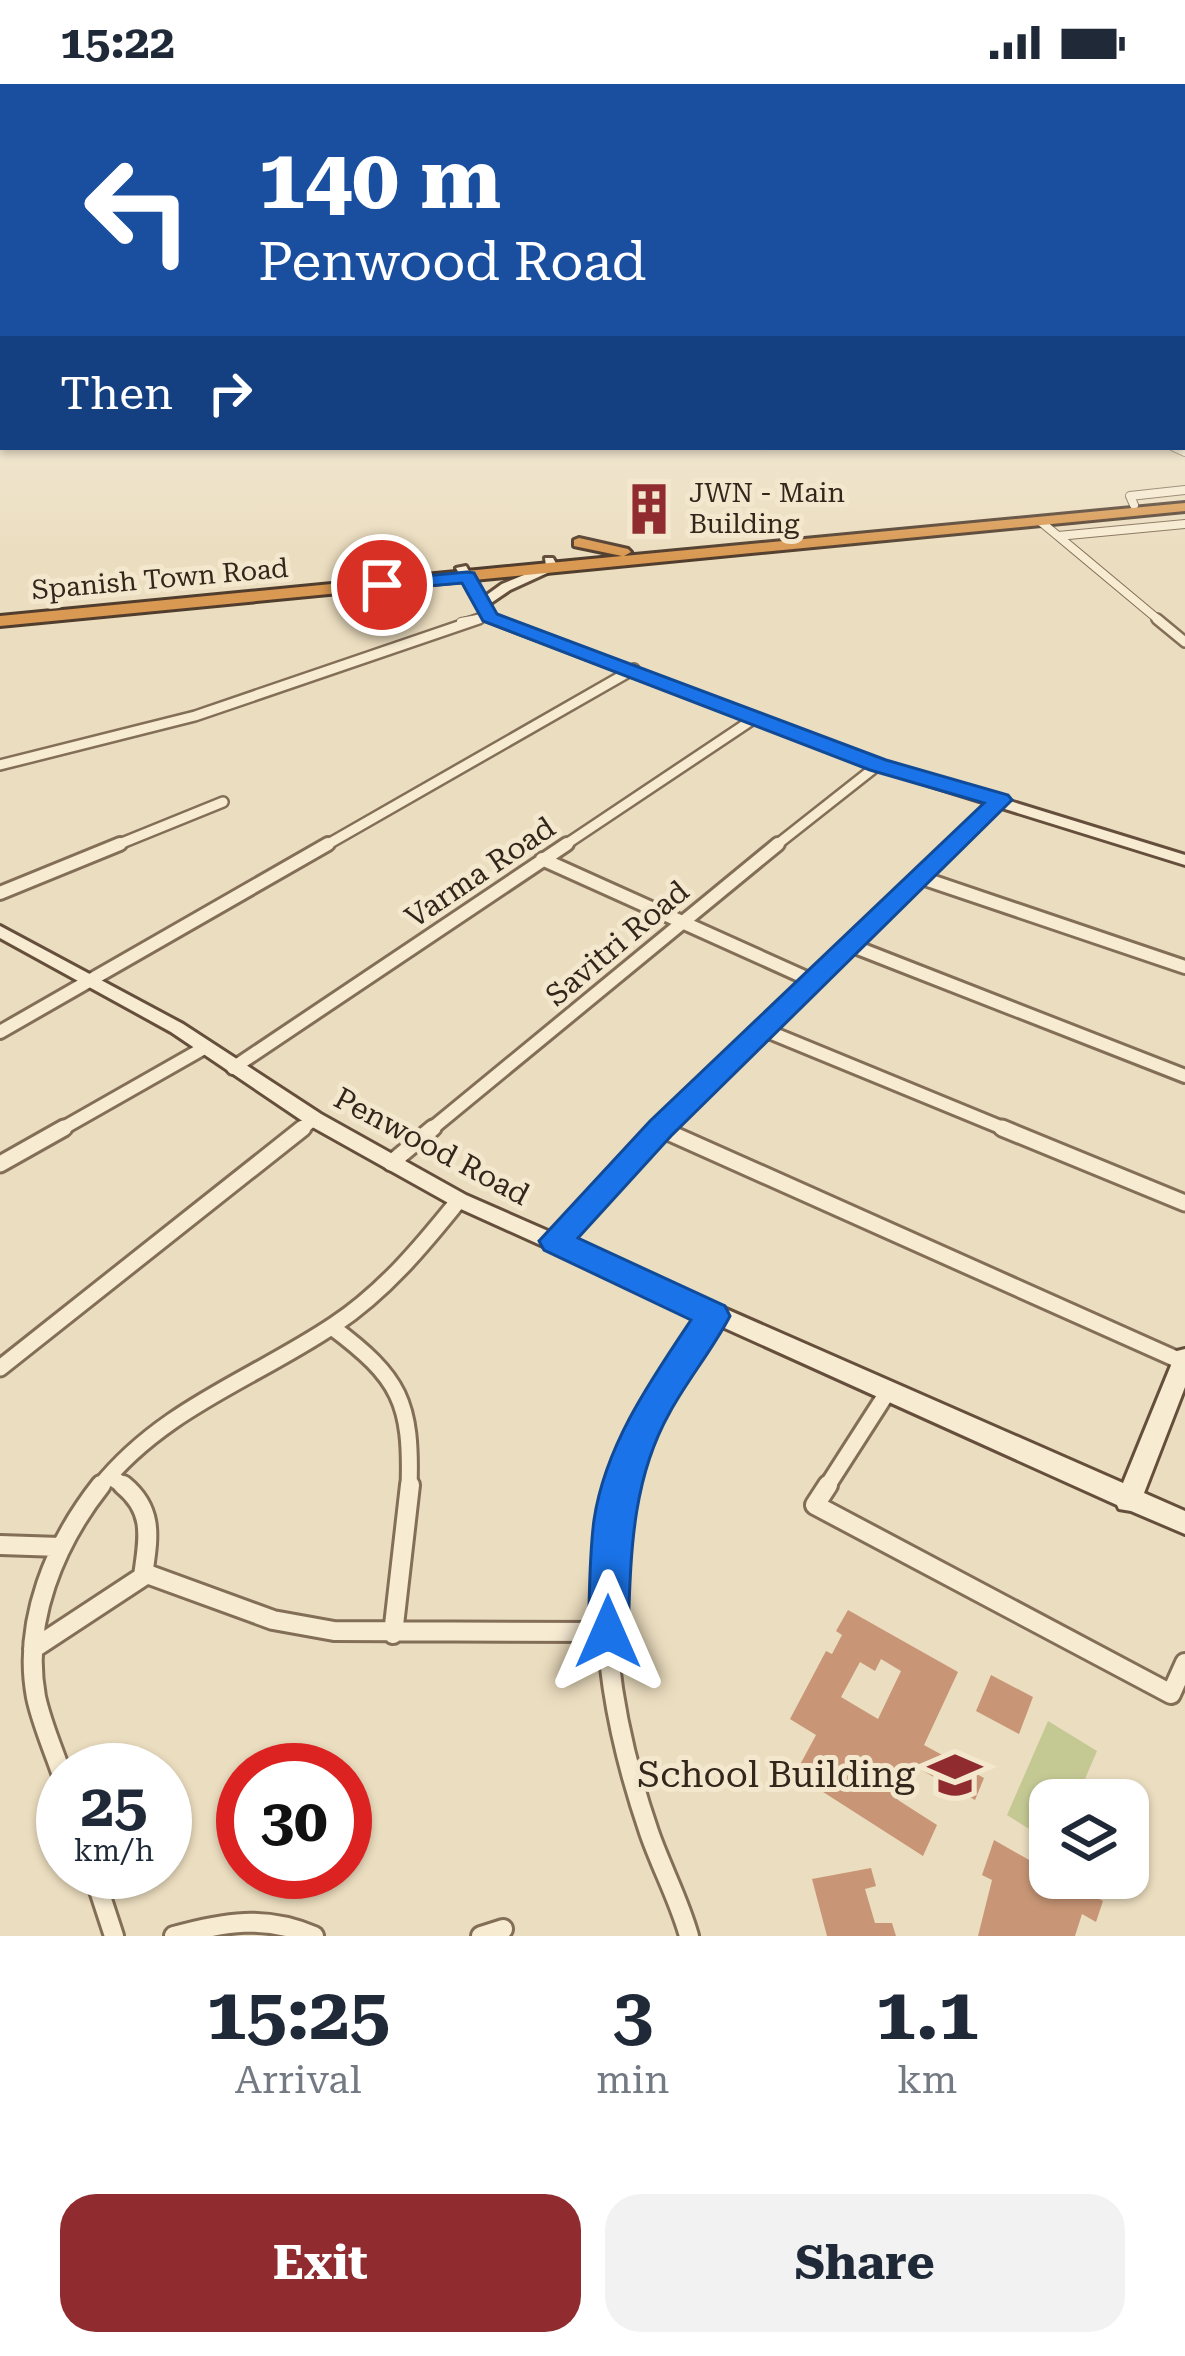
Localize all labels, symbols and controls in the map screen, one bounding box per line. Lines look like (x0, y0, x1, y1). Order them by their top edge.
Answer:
text: 15:22 (60, 16, 175, 69)
text: 140 m (258, 130, 501, 228)
icon: left (60, 132, 216, 288)
text: Penwood Road (258, 230, 646, 293)
icon: right (197, 360, 263, 426)
text: Then (60, 367, 173, 420)
place label: JWN - Main Building (689, 477, 845, 540)
building icon: JWN - Main Building (620, 480, 678, 538)
pin (331, 534, 433, 636)
street label: Spanish Town Road (30, 552, 290, 606)
icon: arrive (349, 552, 415, 618)
street label: Varma Road (399, 809, 561, 935)
street label: Savitri Road (538, 873, 696, 1013)
street label: Penwood Road (329, 1080, 535, 1212)
position arrow (545, 1569, 671, 1695)
speed limit sign: 30 (216, 1743, 372, 1899)
school or university icon: School Building (926, 1746, 984, 1804)
place label: School Building (637, 1754, 916, 1796)
text: 25 (80, 1770, 148, 1841)
map controls (1029, 1779, 1149, 1899)
button: layers (1029, 1779, 1149, 1899)
text: km/h (74, 1833, 154, 1868)
text: 15:25 (206, 1972, 390, 2057)
text: 3 (613, 1972, 653, 2057)
text: 1.1 (876, 1972, 979, 2057)
text: Arrival (235, 2057, 361, 2103)
text: min (596, 2057, 669, 2103)
text: km (897, 2057, 957, 2103)
button: Exit (60, 2194, 581, 2332)
button: Share (605, 2194, 1125, 2332)

